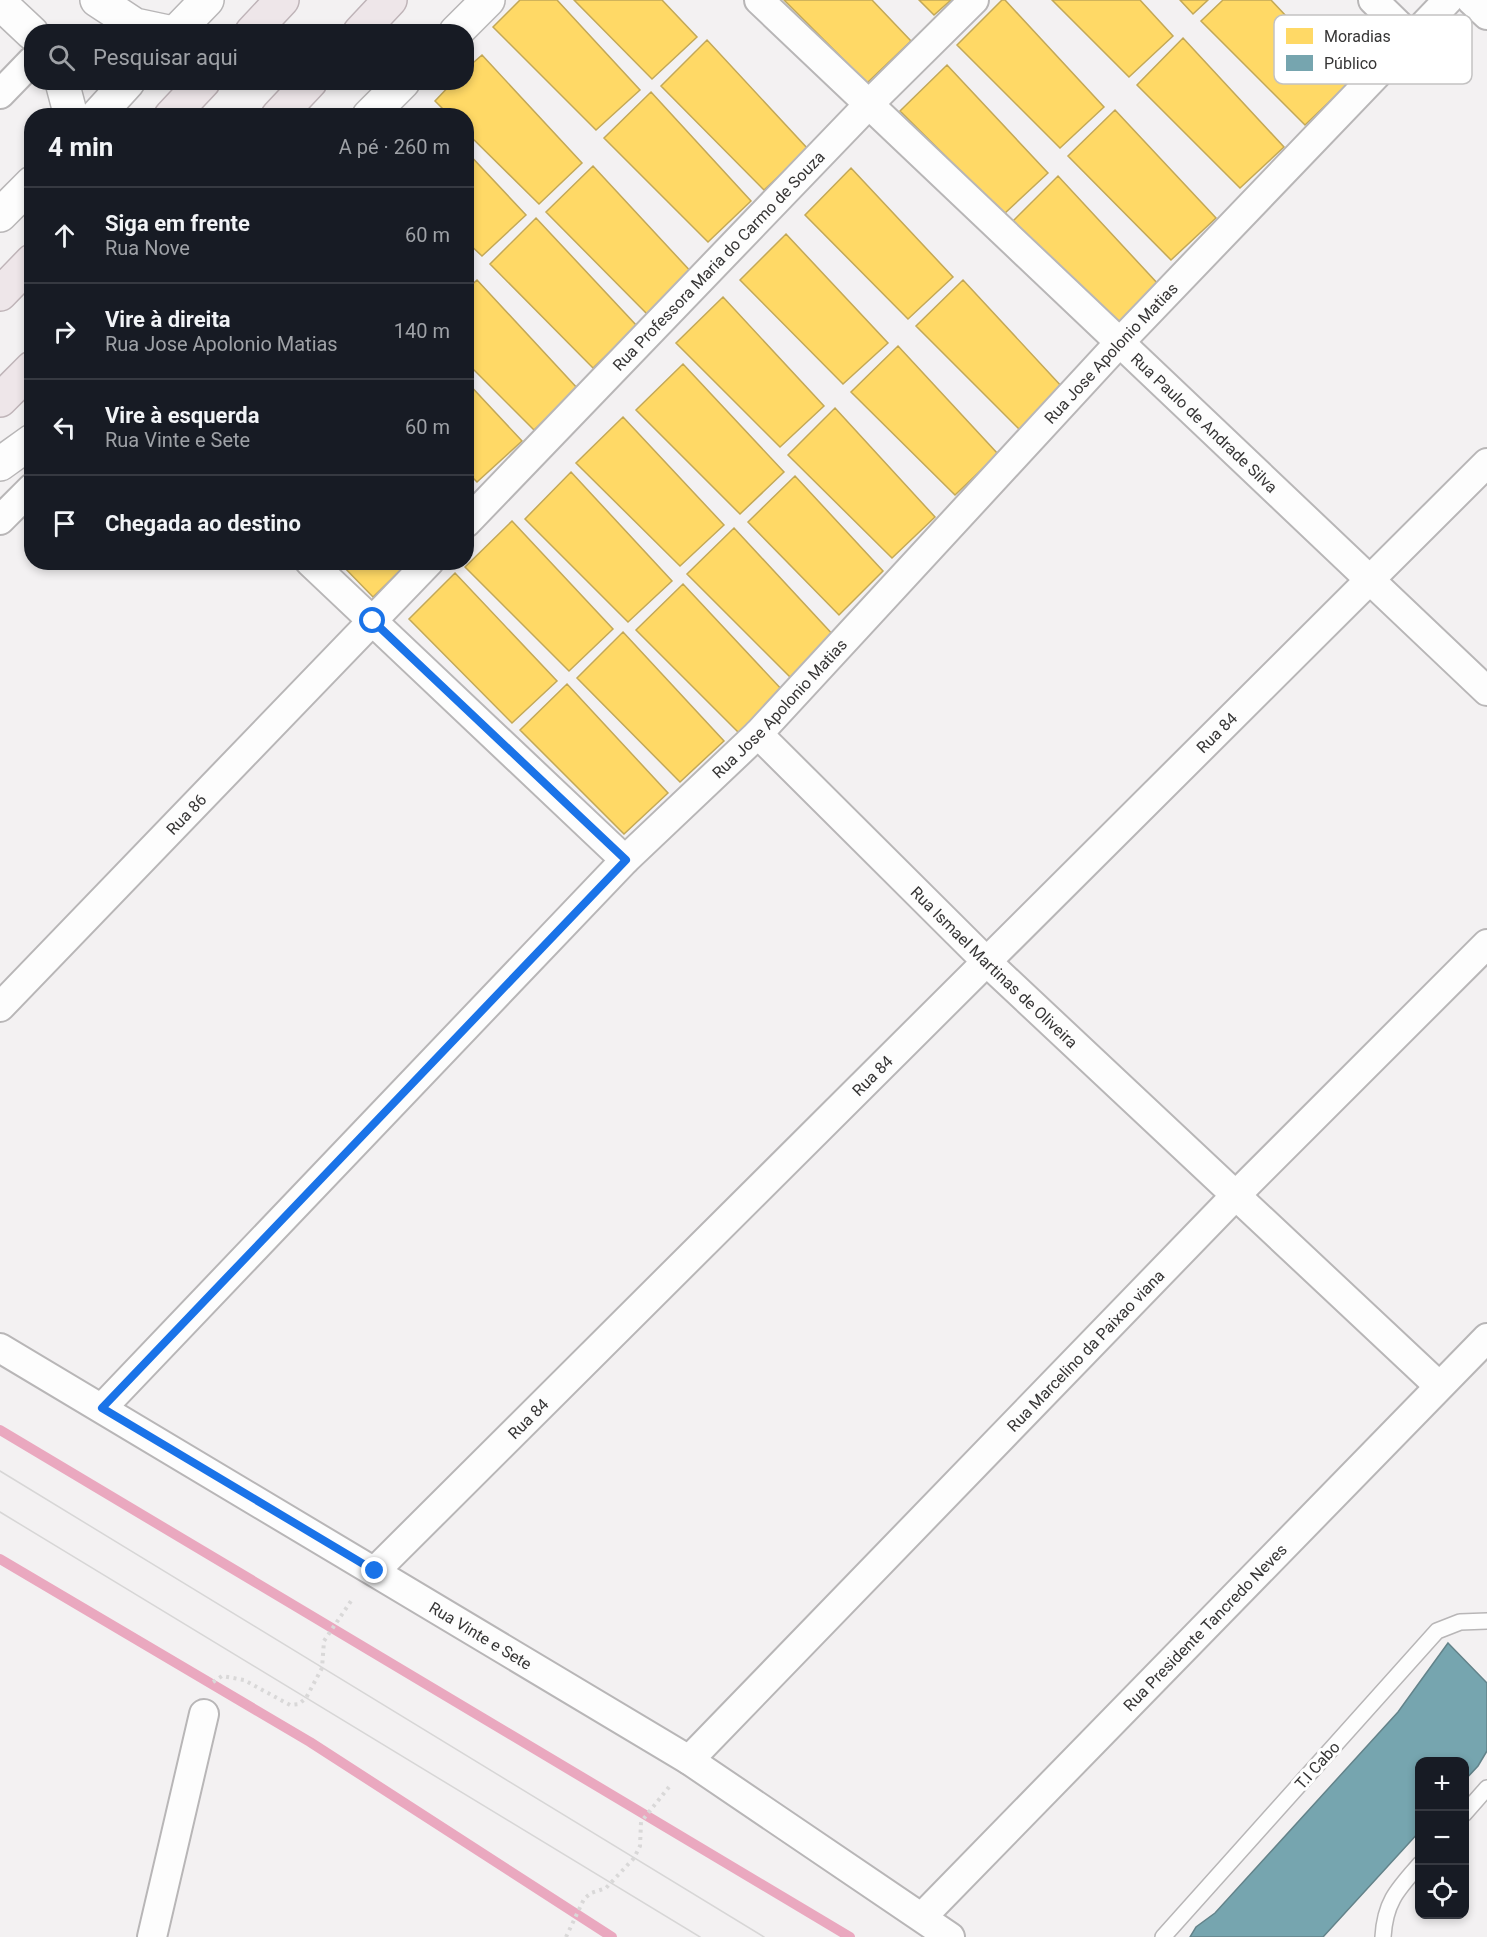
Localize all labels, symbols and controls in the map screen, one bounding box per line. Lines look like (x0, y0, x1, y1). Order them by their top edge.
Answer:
legend (1274, 15, 1472, 84)
search box (24, 24, 474, 90)
text: Moradias (1324, 27, 1391, 46)
icon: search (45, 41, 78, 74)
text: Pesquisar aqui (93, 45, 238, 70)
text: Público (1324, 54, 1377, 73)
text: 4 min (48, 132, 113, 162)
text: A pé · 260 m (339, 135, 450, 159)
street label: Rua Professora Maria do Carmo de Souza (609, 147, 829, 375)
text: Siga em frente (105, 211, 250, 236)
icon: ahead (48, 219, 81, 252)
text: 60 m (405, 223, 450, 247)
text: Rua Nove (105, 236, 190, 260)
street label: Rua Jose Apolonio Matias (1041, 279, 1182, 428)
text: Vire à direita (105, 307, 231, 332)
icon: right (48, 315, 81, 348)
text: 140 m (394, 319, 450, 343)
text: Rua Jose Apolonio Matias (105, 332, 338, 356)
street label: Rua Paulo de Andrade Silva (1127, 349, 1281, 497)
text: Vire à esquerda (105, 403, 259, 428)
icon: left (48, 411, 81, 444)
text: 60 m (405, 415, 450, 439)
text: Rua Vinte e Sete (105, 428, 250, 452)
icon: arrive (48, 507, 81, 540)
text: Chegada ao destino (105, 511, 301, 536)
route start (359, 607, 385, 633)
street label: Rua Jose Apolonio Matias (708, 635, 851, 782)
street label: Rua 84 (1193, 709, 1241, 757)
street label: Rua 86 (162, 790, 210, 839)
street label: Rua Ismael Martinas de Oliveira (907, 883, 1081, 1052)
street label: Rua 84 (848, 1052, 897, 1100)
street label: Rua Marcelino da Paixao viana (1003, 1266, 1168, 1436)
street label: Rua 84 (504, 1395, 553, 1443)
street label: Rua Presidente Tancredo Neves (1120, 1540, 1291, 1715)
route end (361, 1557, 387, 1583)
street label: Rua Vinte e Sete (426, 1598, 535, 1674)
street label: T.I Cabo (1291, 1738, 1344, 1793)
map controls (1415, 1757, 1469, 1919)
button: + (1415, 1757, 1469, 1811)
button: − (1415, 1811, 1469, 1865)
button: locate (1415, 1865, 1469, 1919)

